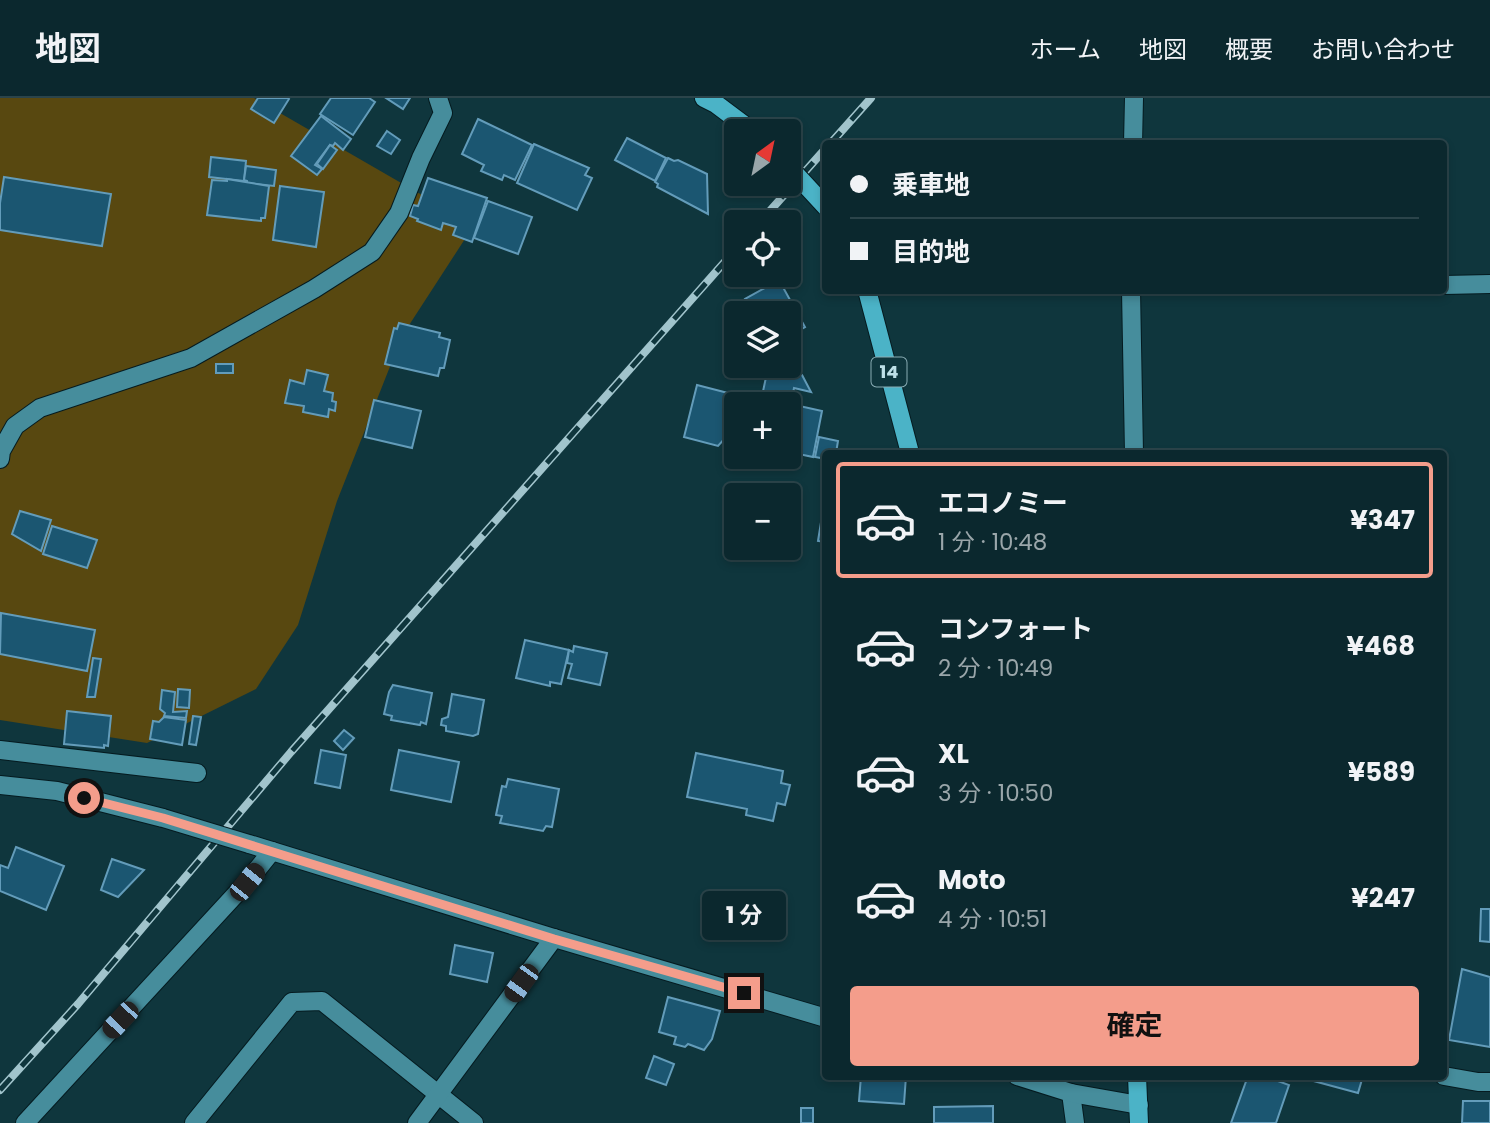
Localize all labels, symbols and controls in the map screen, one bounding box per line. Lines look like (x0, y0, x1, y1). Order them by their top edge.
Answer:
text: 地図 (35, 25, 101, 72)
text: ホーム (1030, 33, 1101, 66)
text: 地図 (1139, 33, 1187, 66)
text: 概要 (1225, 33, 1273, 66)
text: お問い合わせ (1311, 33, 1455, 66)
north arrow (724, 119, 802, 196)
map controls (724, 119, 801, 560)
text: 乗車地 (892, 167, 970, 203)
button: locate (724, 210, 801, 287)
text: 目的地 (892, 234, 970, 270)
button: layers (724, 301, 801, 378)
road number: 14 (872, 358, 906, 386)
button: + (724, 392, 801, 469)
button: − (724, 483, 801, 560)
text: エコノミー (938, 485, 1068, 521)
icon: car (854, 489, 917, 552)
text: ¥347 (1350, 502, 1415, 538)
text: 1 分 · 10:48 (938, 526, 1047, 558)
text: コンフォート (938, 611, 1093, 647)
icon: car (854, 615, 917, 678)
text: ¥468 (1347, 628, 1415, 664)
text: 2 分 · 10:49 (938, 652, 1053, 684)
text: XL (938, 736, 969, 772)
icon: car (854, 741, 917, 804)
text: ¥589 (1348, 754, 1415, 790)
text: 3 分 · 10:50 (938, 777, 1053, 809)
route start (68, 782, 100, 814)
car (226, 859, 269, 905)
text: Moto (938, 862, 1006, 898)
icon: car (854, 867, 917, 930)
text: ¥247 (1351, 880, 1415, 916)
callout: 1 分 (702, 892, 786, 940)
text: 1 分 (726, 899, 762, 931)
text: 4 分 · 10:51 (938, 903, 1047, 935)
car (501, 960, 542, 1006)
route end (728, 977, 760, 1009)
button: 確定 (850, 986, 1419, 1066)
car (98, 997, 143, 1043)

